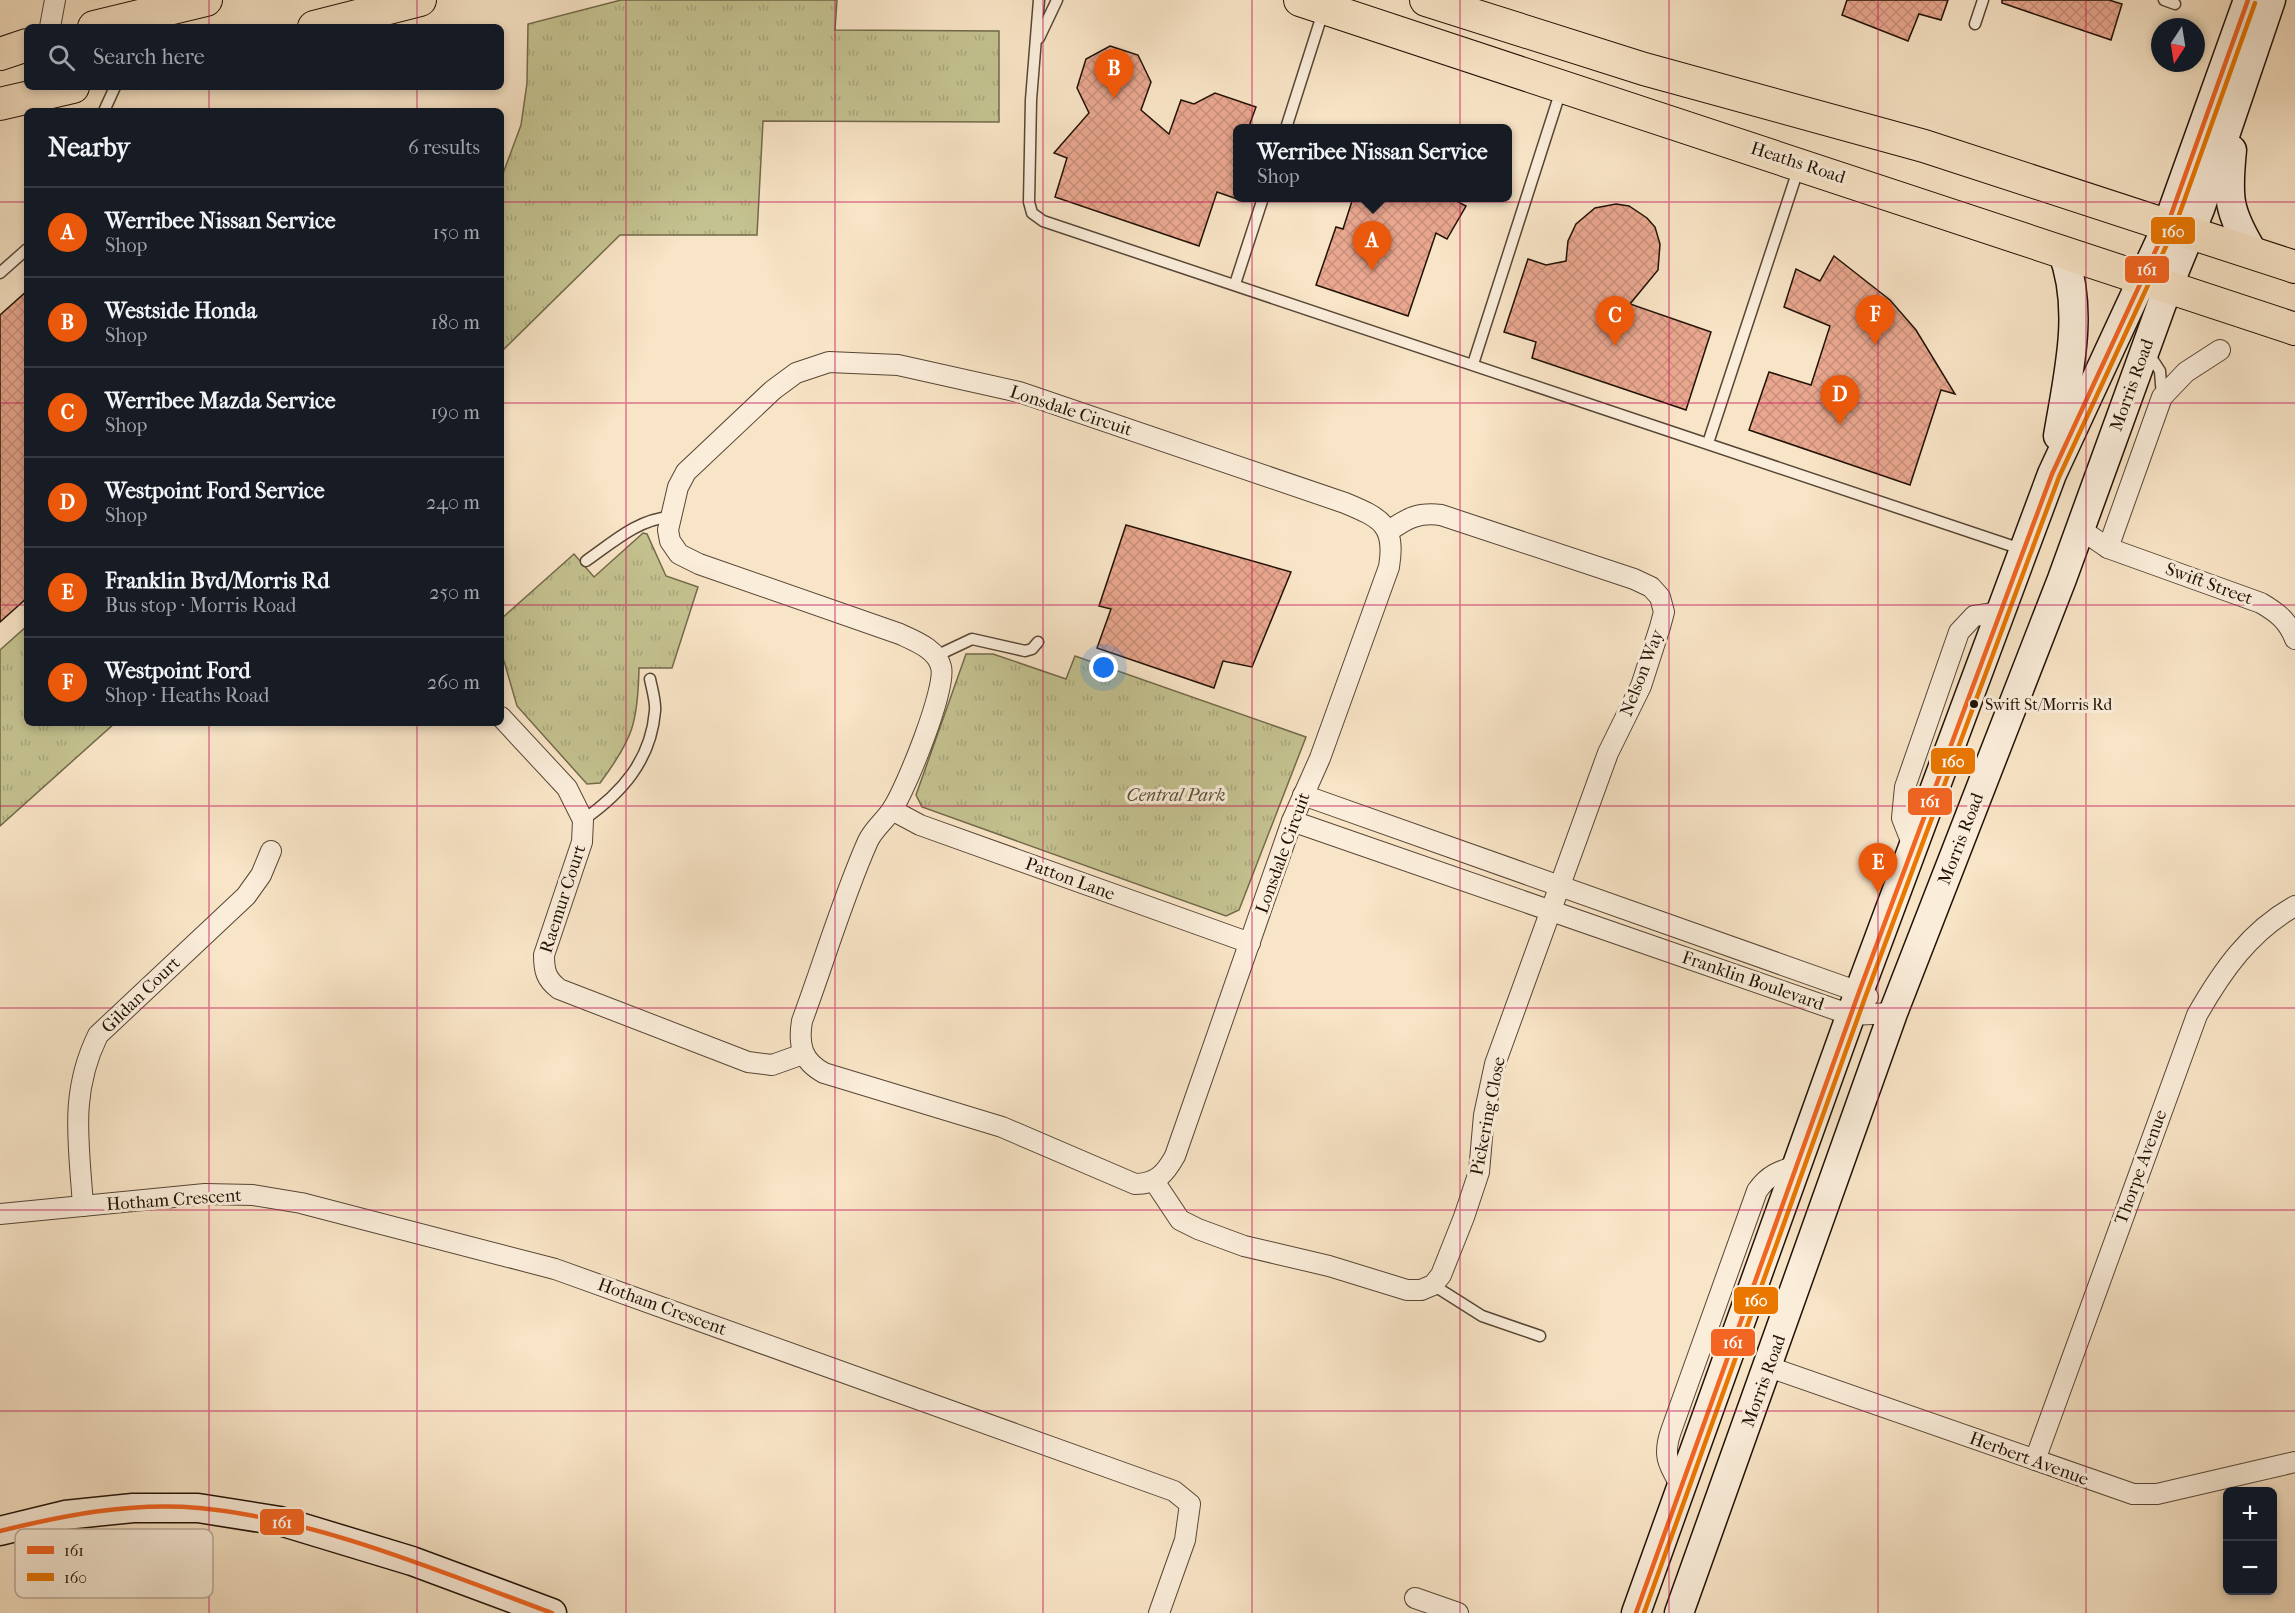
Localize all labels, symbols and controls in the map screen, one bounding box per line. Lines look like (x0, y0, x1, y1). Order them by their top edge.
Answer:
north arrow (2151, 18, 2205, 72)
search box (24, 24, 504, 90)
icon: search (45, 41, 78, 74)
text: Search here (93, 44, 205, 70)
pin: B (1094, 50, 1134, 99)
popup (1233, 124, 1512, 202)
text: Nearby (48, 132, 130, 163)
text: 6 results (408, 136, 480, 159)
street label: Heaths Road (1748, 138, 1848, 188)
text: Werribee Nissan Service (1257, 139, 1488, 165)
text: Shop (1257, 165, 1300, 188)
text: Werribee Nissan Service (105, 208, 336, 234)
line badge: 160 (2150, 216, 2196, 245)
text: A (61, 221, 74, 244)
text: 150 m (432, 221, 480, 244)
pin: A (1352, 222, 1392, 271)
text: 160 (2161, 222, 2185, 241)
text: Shop (105, 234, 147, 257)
line badge: 161 (2124, 255, 2170, 284)
text: 161 (2137, 260, 2157, 279)
pin: C (1596, 296, 1634, 346)
pin: F (1856, 296, 1894, 345)
text: Westside Honda (105, 298, 257, 324)
text: B (61, 311, 74, 334)
text: 180 m (431, 311, 480, 334)
text: Shop (105, 324, 147, 347)
street label: Morris Road (2106, 336, 2158, 434)
pin: D (1820, 376, 1860, 425)
street label: Lonsdale Circuit (1007, 381, 1135, 441)
text: Werribee Mazda Service (105, 388, 336, 414)
text: C (61, 401, 74, 424)
text: 190 m (430, 401, 480, 424)
text: Shop (105, 414, 147, 437)
text: Westpoint Ford Service (105, 478, 325, 504)
text: D (60, 491, 75, 514)
text: 240 m (426, 491, 480, 514)
text: Shop (105, 504, 147, 527)
street label: Swift Street (2162, 558, 2256, 610)
text: Franklin Bvd/Morris Rd (105, 568, 329, 594)
text: E (61, 581, 74, 604)
text: 250 m (429, 581, 480, 604)
text: Bus stop · Morris Road (105, 594, 296, 617)
street label: Nelson Way (1616, 625, 1669, 719)
your location (1089, 653, 1118, 682)
text: Westpoint Ford (105, 658, 250, 684)
text: F (62, 671, 73, 694)
text: 260 m (427, 671, 480, 694)
text: Shop · Heaths Road (105, 684, 269, 707)
place label: Swift St/Morris Rd (1985, 695, 2113, 714)
marker: Swift St/Morris Rd (1968, 698, 1980, 710)
line badge: 160 (1930, 747, 1976, 775)
text: 160 (1941, 752, 1965, 771)
park label: Central Park (1127, 785, 1225, 806)
line badge: 161 (1907, 787, 1953, 816)
street label: Lonsdale Circuit (1251, 789, 1315, 916)
street label: Morris Road (1934, 790, 1988, 888)
text: 161 (1920, 792, 1940, 811)
street label: Raemur Court (536, 842, 591, 956)
pin: E (1858, 844, 1898, 893)
street label: Patton Lane (1022, 853, 1118, 905)
street label: Franklin Boulevard (1679, 947, 1827, 1015)
street label: Gildan Court (97, 952, 185, 1038)
street label: Pickering Close (1466, 1055, 1510, 1177)
street label: Thorpe Avenue (2111, 1107, 2171, 1227)
street label: Hotham Crescent (106, 1185, 243, 1215)
street label: Hotham Crescent (595, 1274, 730, 1340)
line badge: 160 (1733, 1286, 1779, 1315)
text: 160 (1744, 1291, 1768, 1310)
line badge: 161 (1710, 1328, 1756, 1357)
street label: Morris Road (1738, 1332, 1790, 1430)
text: 161 (1723, 1333, 1743, 1352)
street label: Herbert Avenue (1967, 1428, 2091, 1490)
map controls (2223, 1487, 2277, 1595)
button: + (2223, 1487, 2277, 1541)
line badge: 161 (259, 1508, 305, 1536)
text: 161 (272, 1513, 292, 1532)
legend (15, 1529, 213, 1598)
text: 161 (64, 1541, 84, 1560)
button: − (2223, 1541, 2277, 1595)
text: 160 (64, 1568, 87, 1587)

